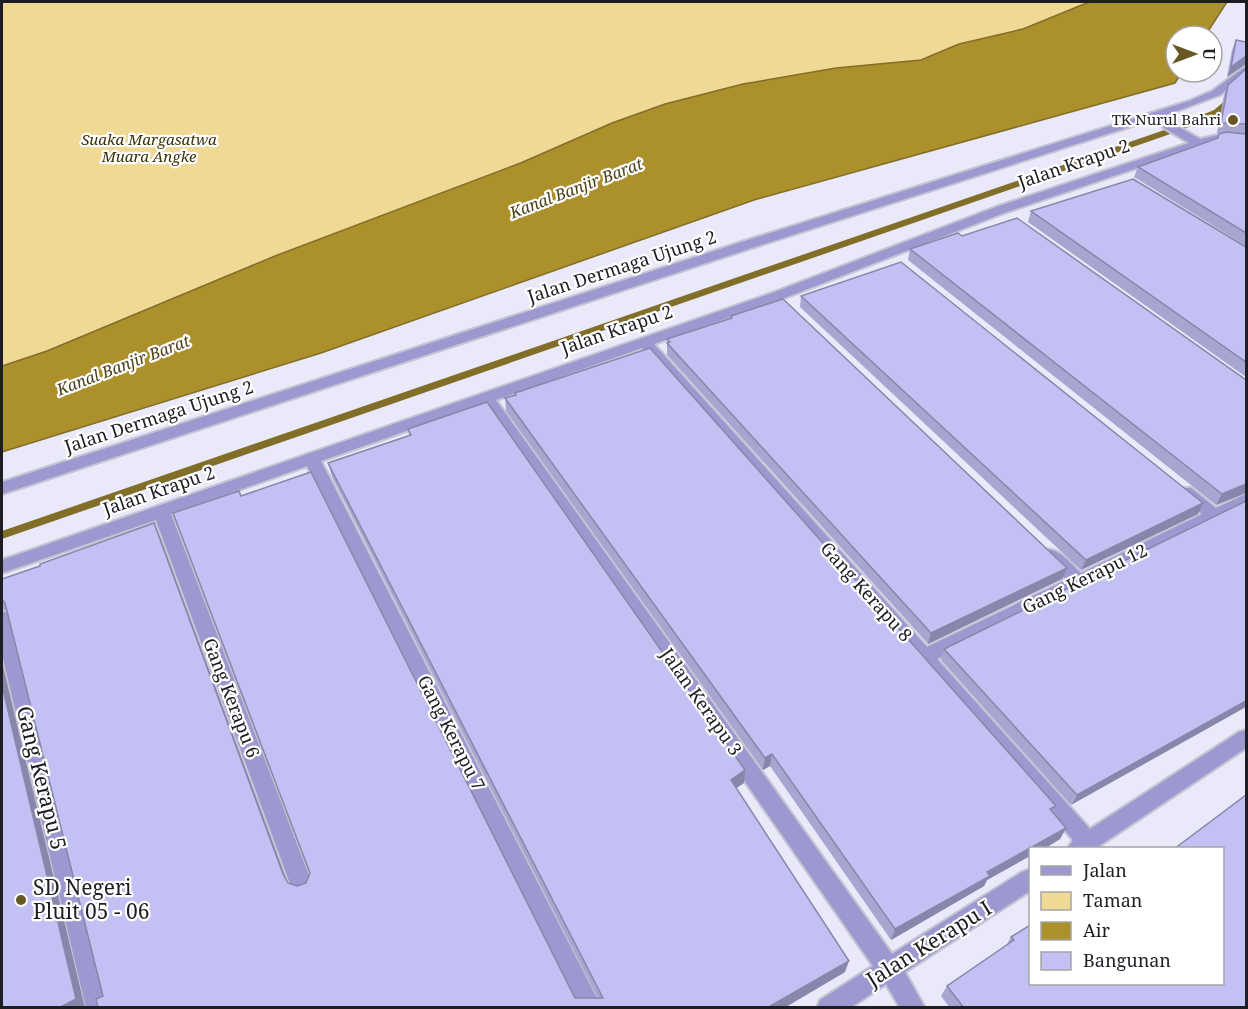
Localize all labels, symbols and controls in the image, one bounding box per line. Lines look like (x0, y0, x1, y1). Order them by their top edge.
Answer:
north arrow (1164, 24, 1224, 84)
text: U (1198, 48, 1220, 60)
place label: TK Nurul Bahri (1112, 109, 1221, 129)
marker: TK Nurul Bahri (1226, 113, 1240, 127)
park label: Suaka Margasatwa Muara Angke (81, 129, 217, 166)
street label: Jalan Krapu 2 (1014, 133, 1133, 194)
water label: Kanal Banjir Barat (505, 152, 646, 224)
street label: Jalan Dermaga Ujung 2 (523, 224, 719, 308)
street label: Jalan Krapu 2 (557, 299, 676, 360)
water label: Kanal Banjir Barat (52, 329, 193, 401)
street label: Jalan Dermaga Ujung 2 (60, 374, 256, 458)
street label: Jalan Krapu 2 (99, 460, 218, 521)
street label: Gang Kerapu 8 (816, 536, 918, 646)
street label: Gang Kerapu 12 (1018, 537, 1151, 619)
street label: Gang Kerapu 6 (198, 634, 266, 761)
street label: Jalan Kerapu 3 (655, 642, 748, 760)
street label: Gang Kerapu 7 (413, 671, 491, 794)
street label: Gang Kerapu 5 (11, 703, 73, 853)
legend (1029, 847, 1224, 985)
text: Jalan (1082, 858, 1127, 882)
place label: SD Negeri Pluit 05 - 06 (33, 873, 150, 925)
text: Taman (1083, 888, 1143, 912)
marker: SD Negeri Pluit 05 - 06 (14, 893, 28, 907)
street label: Jalan Kerapu I (860, 893, 996, 993)
text: Air (1083, 918, 1110, 942)
text: Bangunan (1083, 948, 1171, 972)

